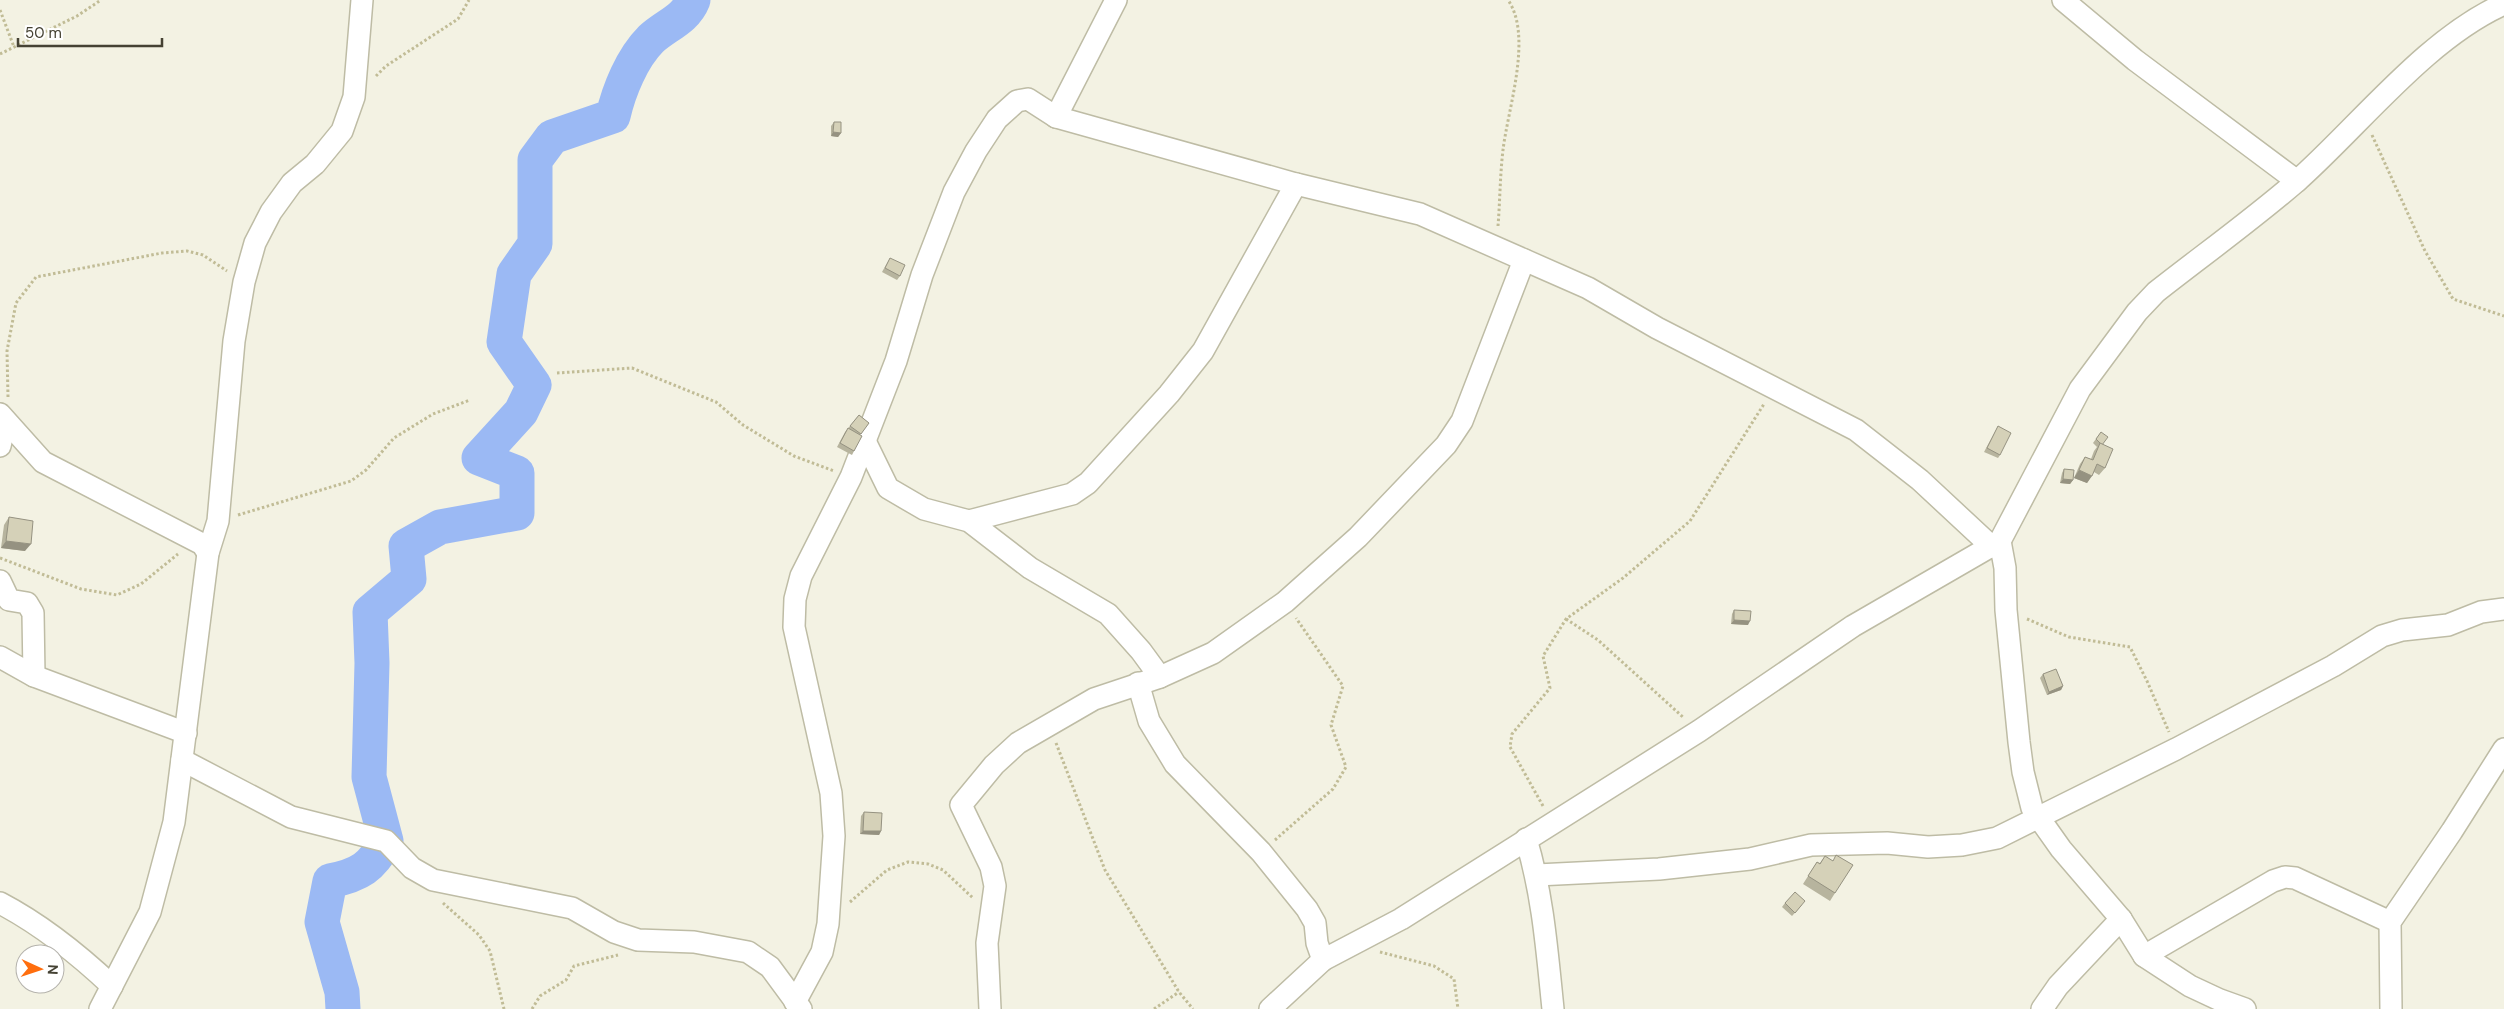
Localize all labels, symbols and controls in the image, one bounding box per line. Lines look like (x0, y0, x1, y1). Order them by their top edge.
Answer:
scale bar (18, 15, 161, 47)
text: 50 m (25, 23, 62, 43)
north arrow (15, 944, 65, 994)
text: N (44, 964, 62, 975)

